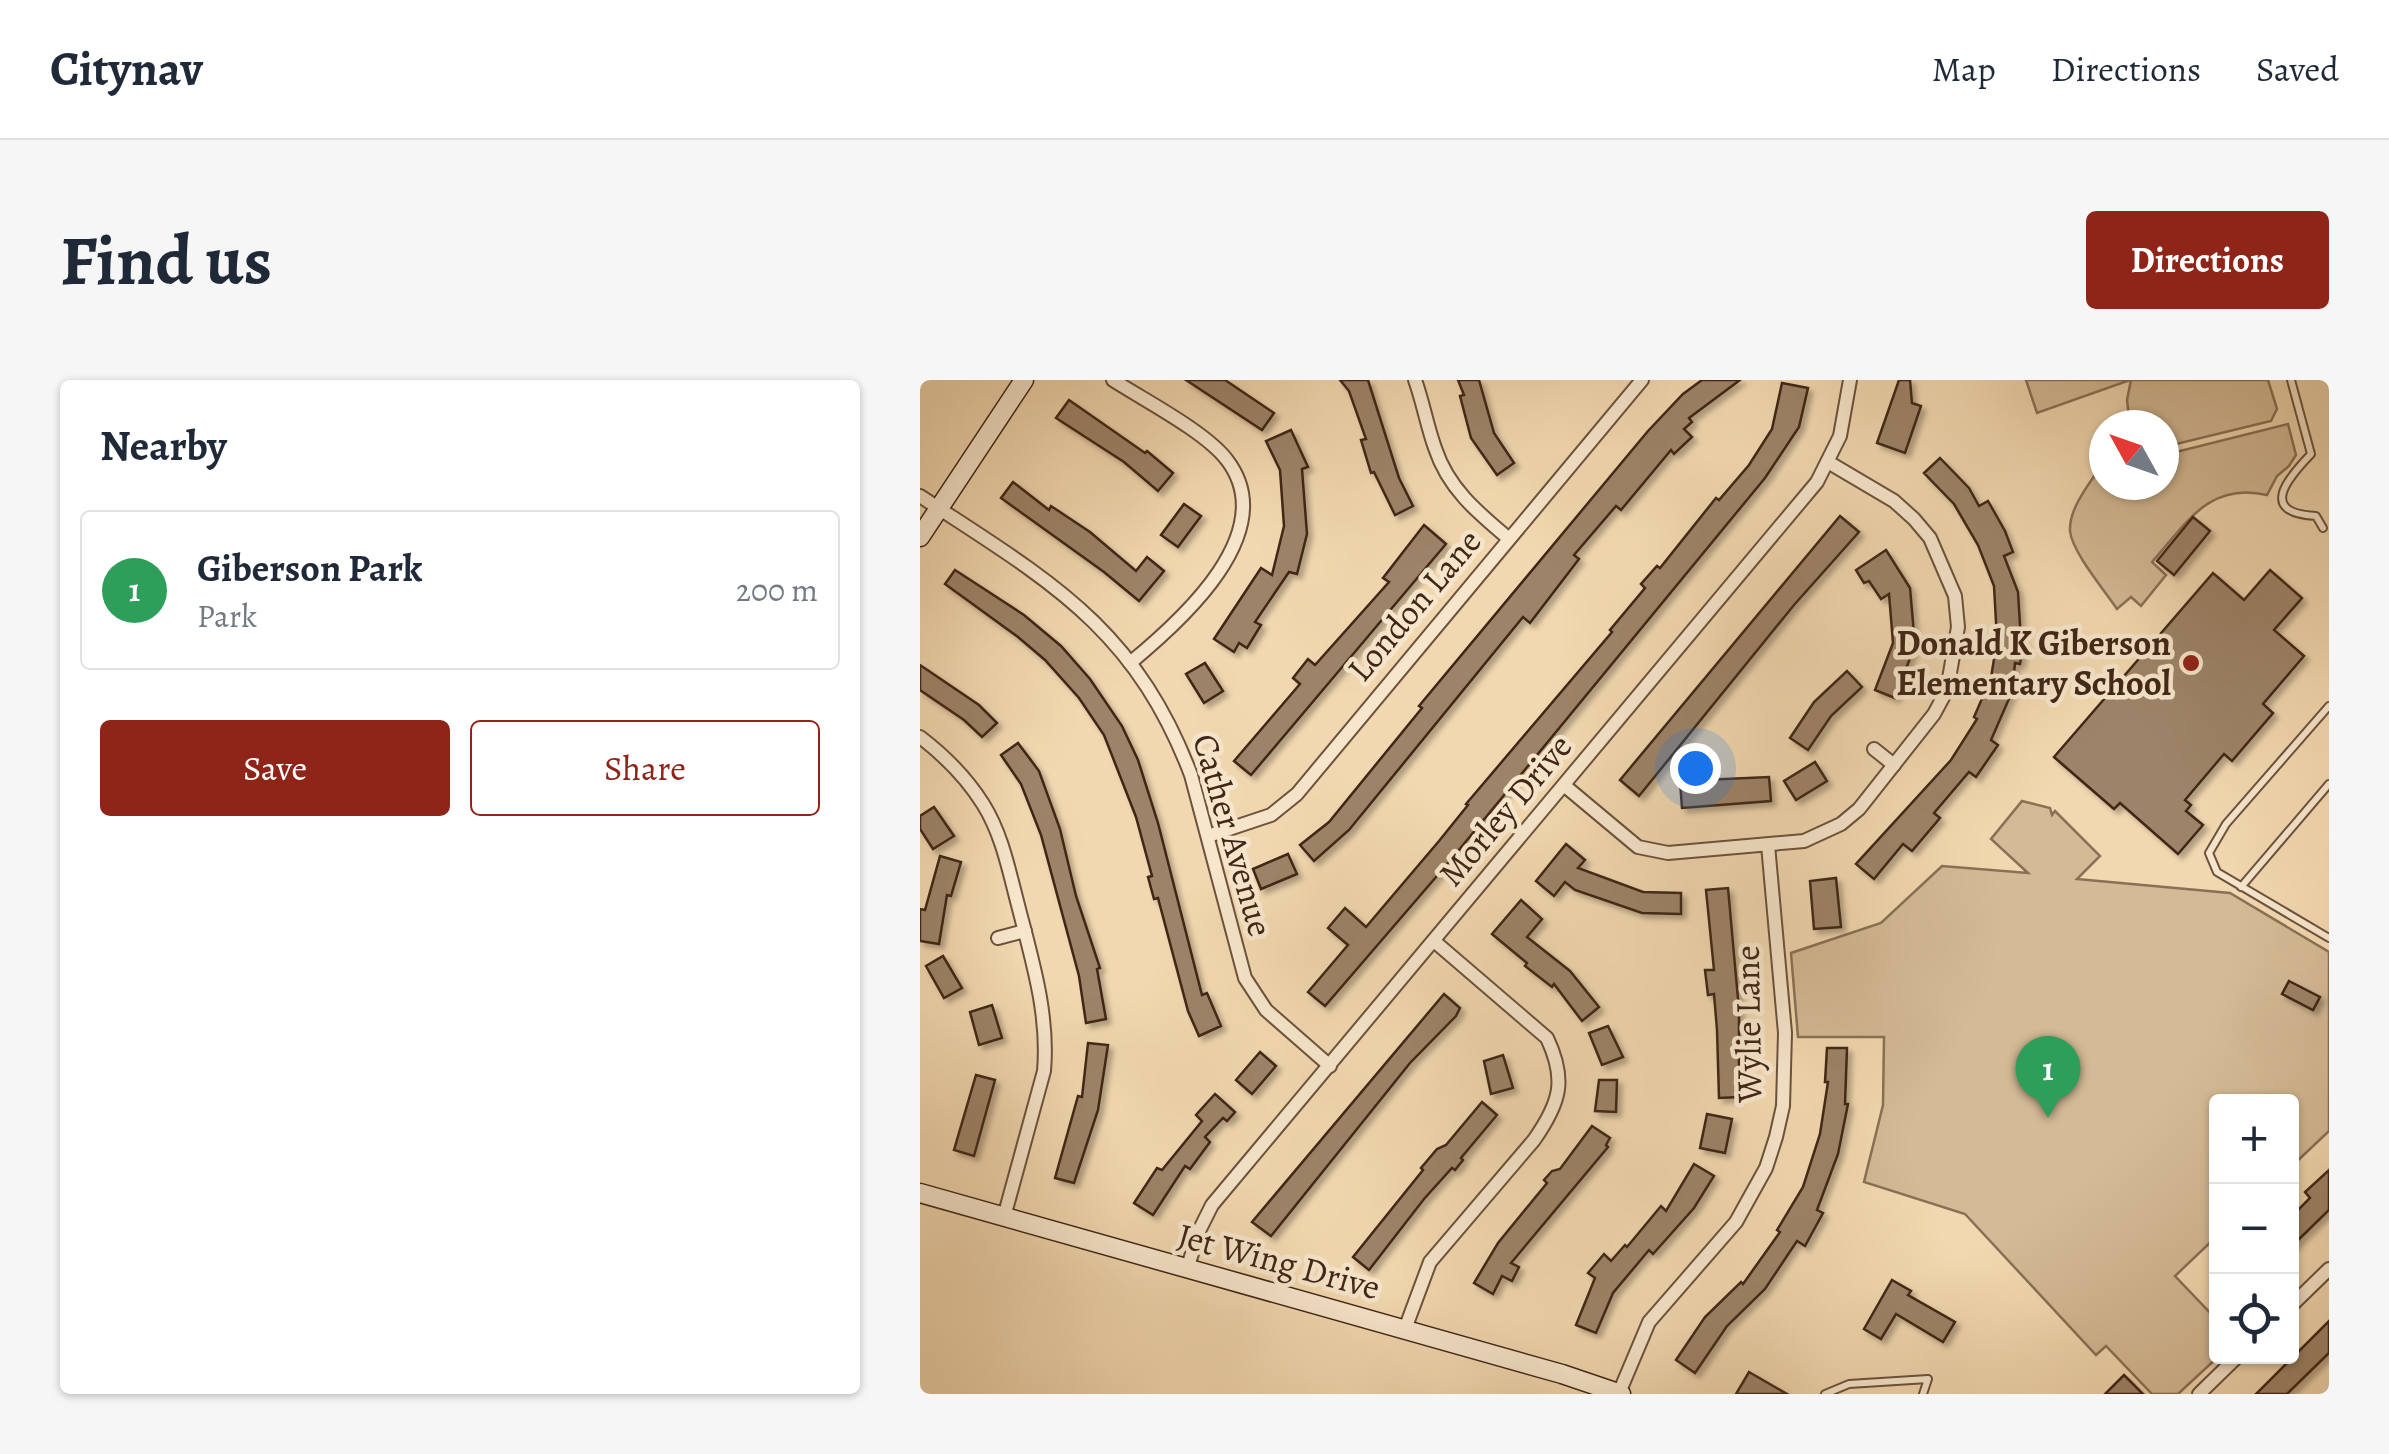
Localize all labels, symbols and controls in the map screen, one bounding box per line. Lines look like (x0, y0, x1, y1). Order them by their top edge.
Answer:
text: Citynav (50, 36, 203, 102)
text: Map (1932, 45, 1996, 93)
text: Directions (2051, 45, 2201, 93)
text: Saved (2256, 45, 2339, 93)
button: Directions (2086, 211, 2329, 309)
text: Find us (60, 213, 272, 308)
north arrow (2089, 410, 2179, 500)
text: Nearby (100, 417, 227, 474)
street label: London Lane (1336, 518, 1492, 692)
text: Giberson Park (197, 542, 422, 594)
text: 1 (129, 568, 140, 612)
text: 200 m (736, 568, 818, 612)
text: Park (197, 594, 257, 638)
place label: Donald K Giberson Elementary School (1896, 619, 2171, 707)
marker: Donald K Giberson Elementary School (2180, 652, 2202, 674)
button: Save (100, 720, 450, 816)
button: Share (470, 720, 820, 816)
street label: Morley Drive (1427, 724, 1583, 896)
street label: Cather Avenue (1181, 728, 1285, 942)
your location (1670, 743, 1721, 794)
street label: Wylie Lane (1723, 945, 1773, 1104)
pin: 1 (2016, 1036, 2080, 1118)
map controls (2209, 1094, 2299, 1364)
button: + (2209, 1094, 2299, 1184)
button: − (2209, 1184, 2299, 1274)
street label: Jet Wing Drive (1173, 1211, 1385, 1311)
button: locate (2209, 1274, 2299, 1364)

